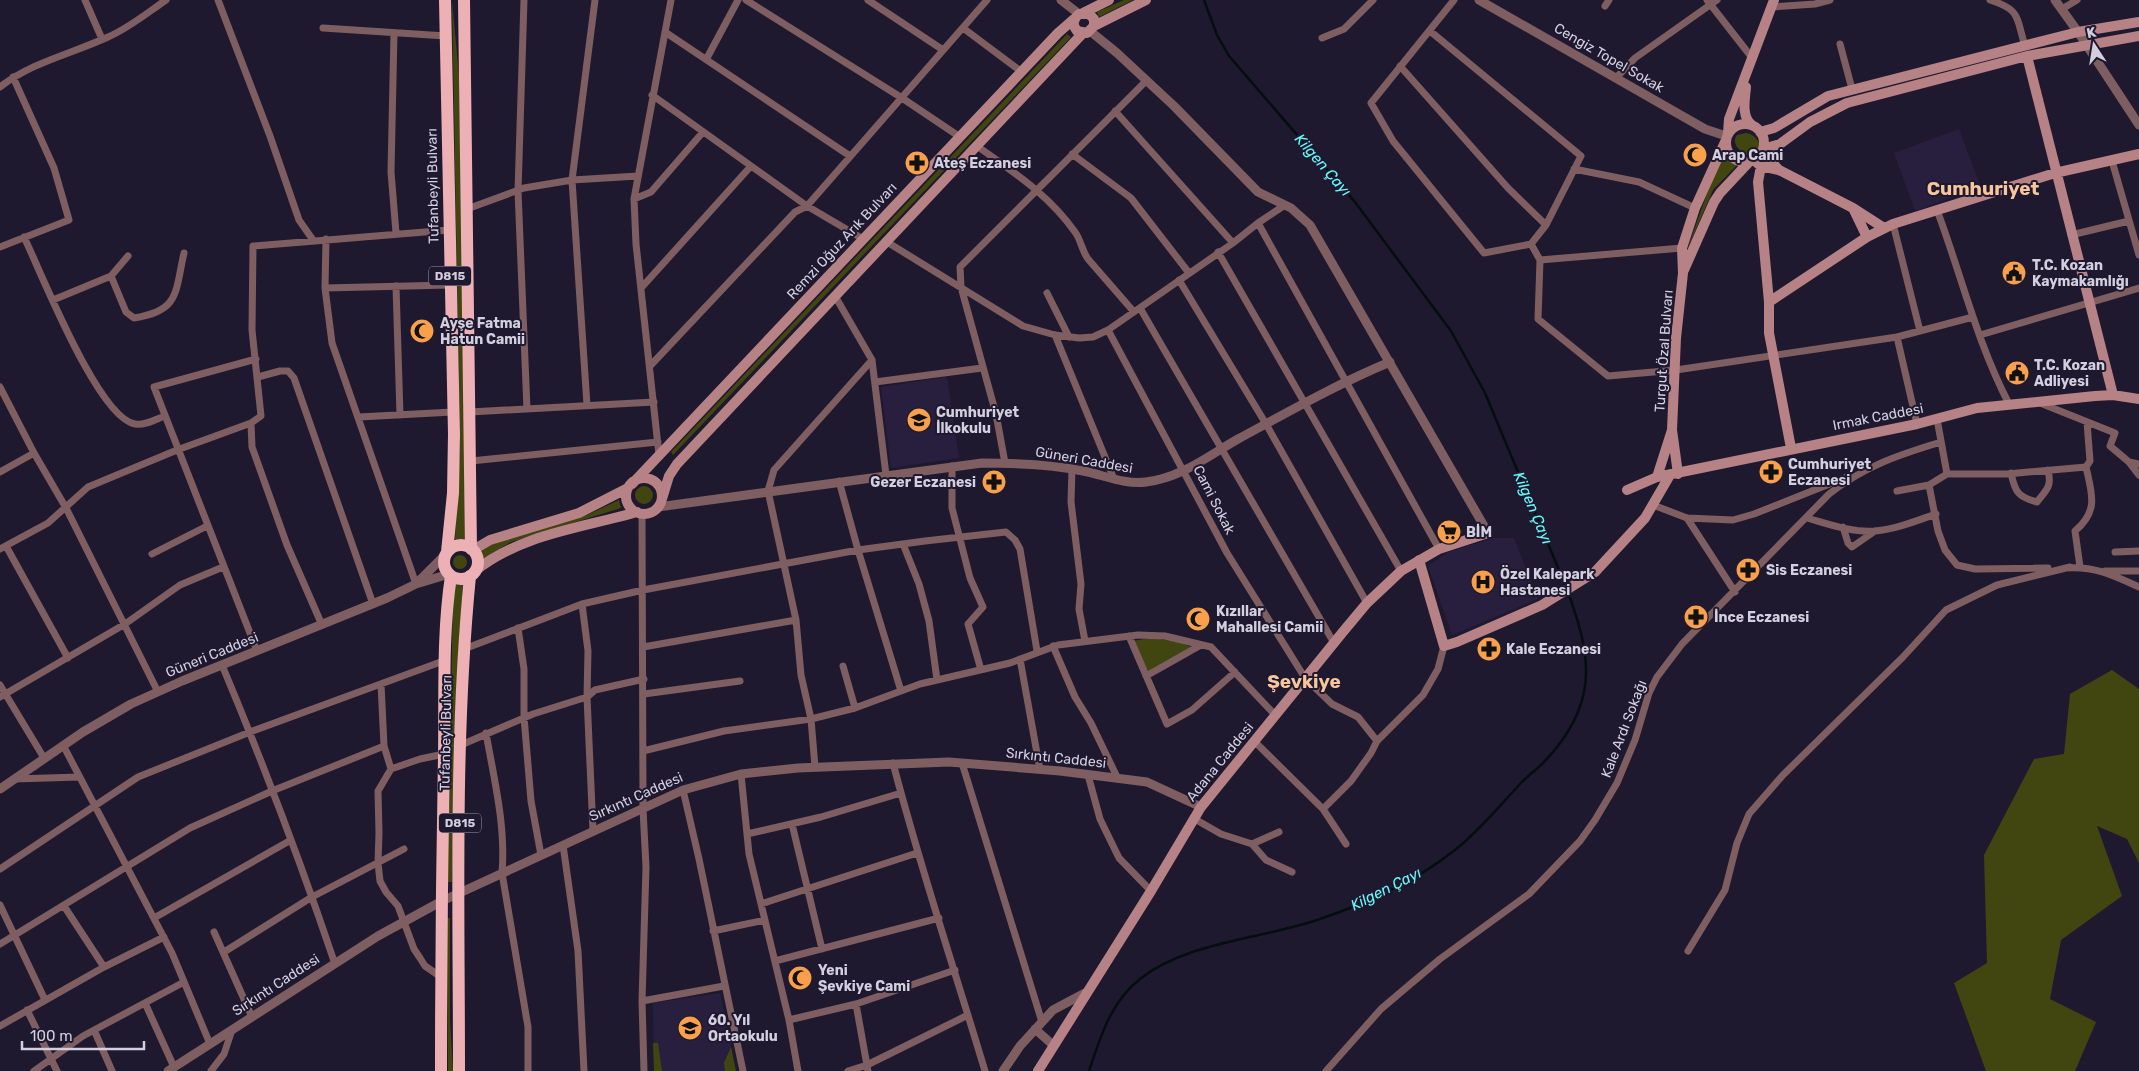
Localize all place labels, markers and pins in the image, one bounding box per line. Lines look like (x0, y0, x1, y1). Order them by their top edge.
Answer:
mosque icon: Arap Cami (1682, 142, 1708, 168)
place label: Arap Cami (1712, 147, 1783, 164)
pharmacy icon: Ateş Eczanesi (904, 150, 930, 176)
place label: Ateş Eczanesi (934, 155, 1031, 172)
place label: T.C. Kozan Kaymakamlığı (2032, 257, 2129, 290)
public building icon: T.C. Kozan Kaymakamlığı (2001, 260, 2027, 286)
place label: Ayşe Fatma Hatun Camii (440, 315, 525, 348)
mosque icon: Ayşe Fatma Hatun Camii (409, 318, 435, 344)
place label: T.C. Kozan Adliyesi (2034, 357, 2105, 390)
public building icon: T.C. Kozan Adliyesi (2004, 360, 2030, 386)
place label: Cumhuriyet İlkokulu (936, 404, 1019, 437)
school or university icon: Cumhuriyet İlkokulu (906, 407, 932, 433)
place label: Cumhuriyet Eczanesi (1788, 456, 1871, 489)
pharmacy icon: Cumhuriyet Eczanesi (1758, 459, 1784, 485)
pharmacy icon: Gezer Eczanesi (981, 469, 1007, 495)
place label: Gezer Eczanesi (870, 474, 976, 491)
supermarket icon: BİM (1436, 519, 1462, 545)
place label: BİM (1466, 523, 1492, 541)
pharmacy icon: Sis Eczanesi (1735, 557, 1761, 583)
place label: Sis Eczanesi (1766, 562, 1852, 579)
place label: Özel Kalepark Hastanesi (1500, 565, 1595, 599)
hospital icon: Özel Kalepark Hastanesi (1470, 569, 1496, 595)
place label: Kızıllar Mahallesi Camii (1216, 603, 1323, 636)
pharmacy icon: İnce Eczanesi (1683, 604, 1709, 630)
mosque icon: Kızıllar Mahallesi Camii (1185, 606, 1211, 632)
place label: İnce Eczanesi (1714, 608, 1809, 626)
pharmacy icon: Kale Eczanesi (1476, 636, 1502, 662)
place label: Kale Eczanesi (1506, 641, 1601, 658)
place label: Yeni Şevkiye Cami (818, 962, 910, 995)
mosque icon: Yeni Şevkiye Cami (787, 965, 813, 991)
place label: 60. Yıl Ortaokulu (708, 1012, 778, 1045)
school or university icon: 60. Yıl Ortaokulu (677, 1015, 703, 1041)

